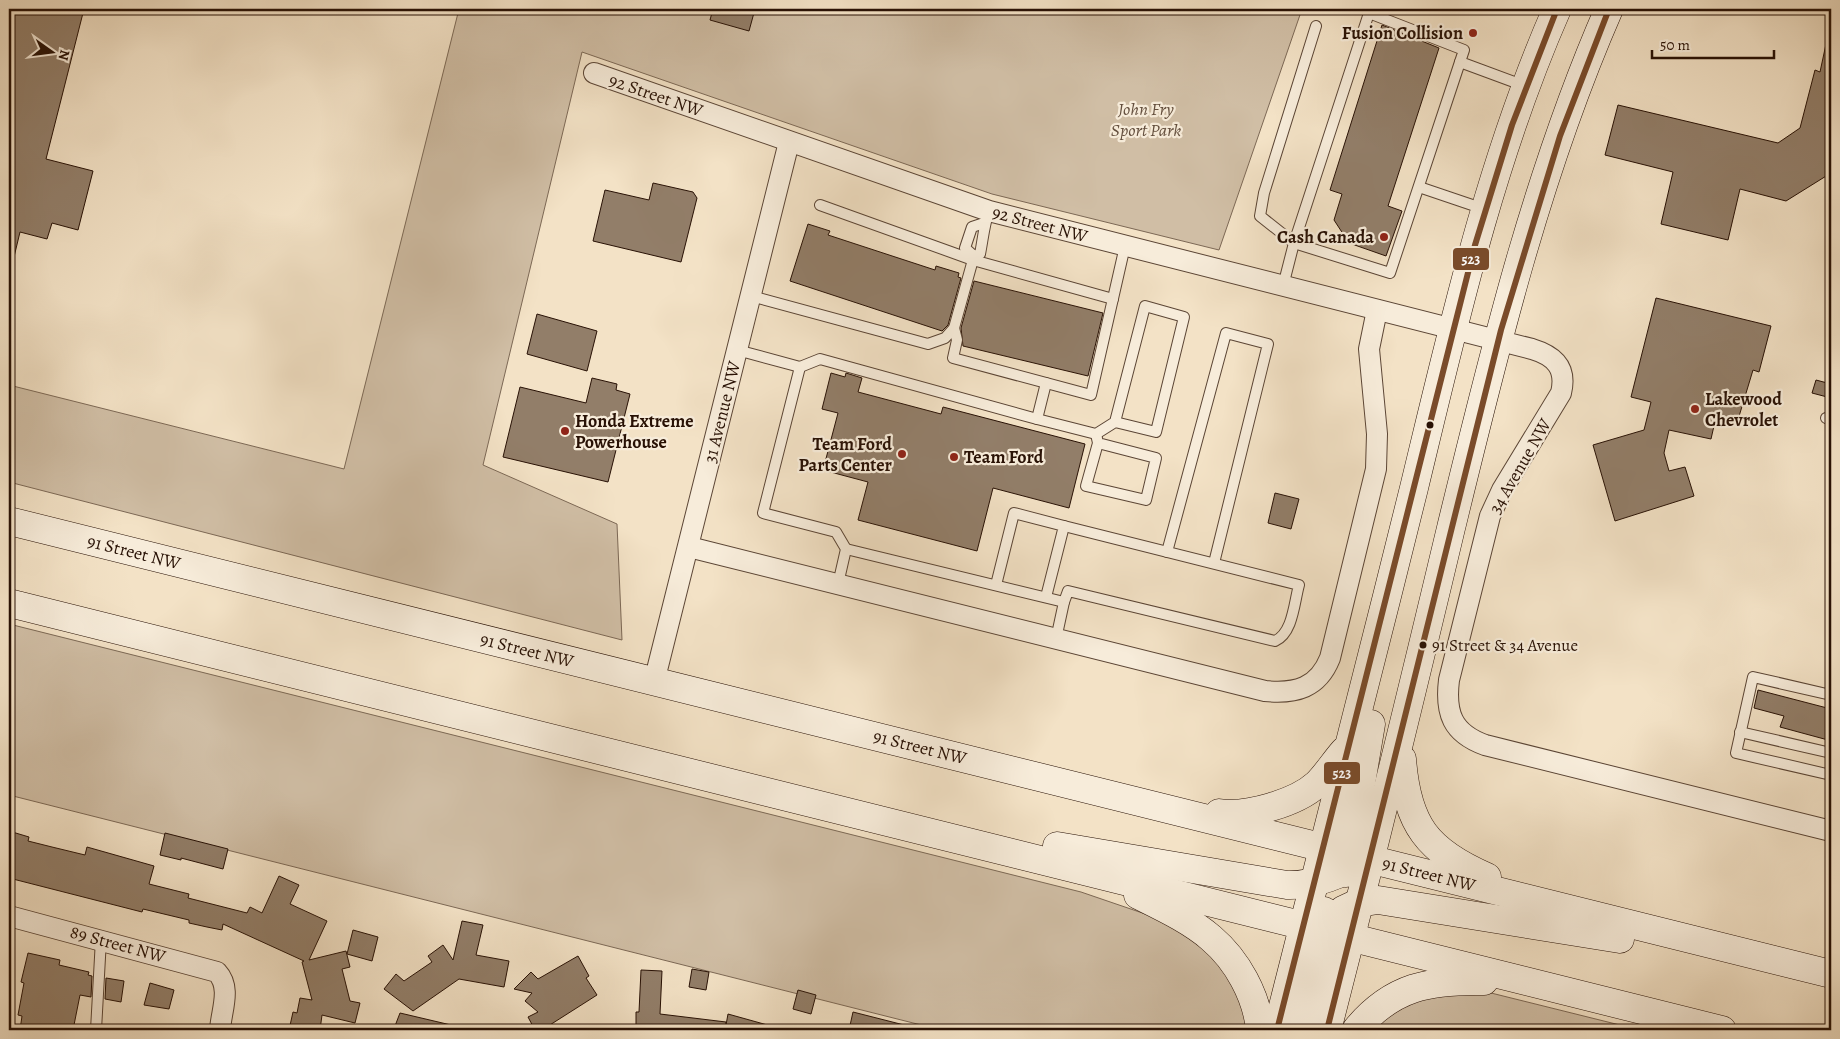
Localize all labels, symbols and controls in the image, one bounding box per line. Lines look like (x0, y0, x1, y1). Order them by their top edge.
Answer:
place label: Fusion Collision (1342, 21, 1463, 45)
marker: Fusion Collision (1467, 27, 1479, 39)
north arrow (28, 28, 78, 78)
scale bar (1652, 28, 1775, 60)
text: 50 m (1660, 35, 1690, 55)
text: N (54, 48, 75, 62)
street label: 92 Street NW (606, 68, 706, 122)
park label: John Fry Sport Park (1111, 97, 1181, 142)
street label: 92 Street NW (990, 200, 1091, 248)
place label: Cash Canada (1277, 225, 1374, 249)
marker: Cash Canada (1378, 231, 1390, 243)
line badge: 523 (1452, 247, 1490, 271)
text: 523 (1462, 250, 1480, 269)
street label: 31 Avenue NW (698, 358, 746, 465)
place label: Lakewood Chevrolet (1705, 387, 1782, 432)
marker: Lakewood Chevrolet (1689, 403, 1701, 415)
place label: Honda Extreme Powerhouse (575, 409, 694, 454)
street label: 34 Avenue NW (1483, 414, 1557, 518)
unlabelled marker (1425, 420, 1435, 430)
marker: Honda Extreme Powerhouse (559, 425, 571, 437)
place label: Team Ford Parts Center (799, 432, 893, 477)
place label: Team Ford (964, 445, 1044, 469)
marker: Team Ford Parts Center (896, 448, 908, 460)
marker: Team Ford (948, 451, 960, 463)
street label: 91 Street NW (85, 529, 183, 575)
street label: 91 Street NW (478, 627, 576, 673)
place label: 91 Street & 34 Avenue (1432, 634, 1578, 657)
marker: 91 Street & 34 Avenue (1418, 640, 1428, 650)
street label: 91 Street NW (871, 724, 969, 770)
line badge: 523 (1323, 761, 1361, 785)
text: 523 (1333, 764, 1351, 783)
street label: 91 Street NW (1380, 851, 1478, 897)
street label: 89 Street NW (68, 920, 169, 968)

